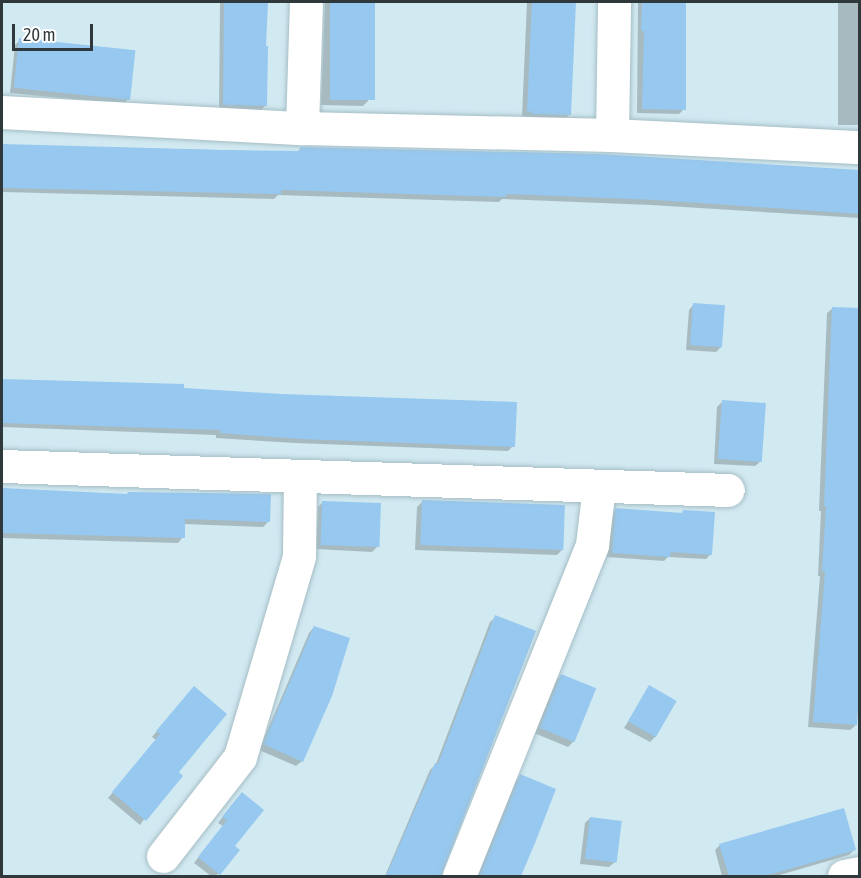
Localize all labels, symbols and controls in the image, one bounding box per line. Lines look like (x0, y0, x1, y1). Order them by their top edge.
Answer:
scale bar (15, 12, 96, 50)
text: 20 m (23, 24, 55, 45)

